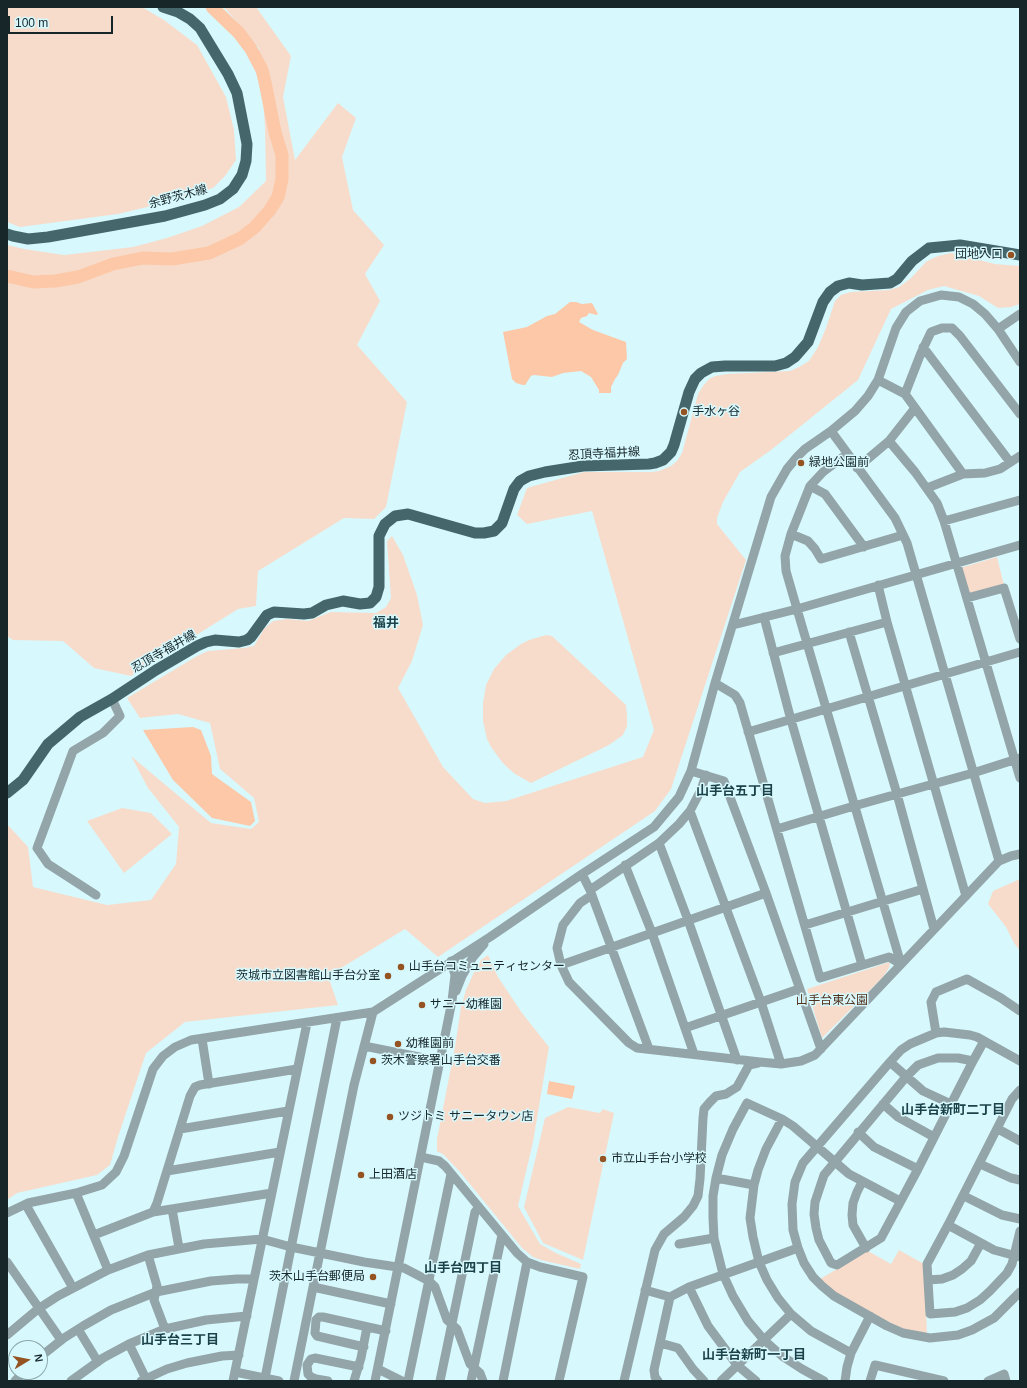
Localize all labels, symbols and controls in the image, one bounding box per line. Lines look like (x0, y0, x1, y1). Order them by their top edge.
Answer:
scale bar (10, 8, 115, 34)
text: 100 m (15, 16, 48, 30)
street label: 余野茨木線 (147, 182, 209, 212)
place label: 団地入口 (955, 248, 1003, 262)
marker: 団地入口 (1006, 250, 1016, 260)
place label: 手水ヶ谷 (692, 405, 740, 419)
marker: 手水ヶ谷 (679, 407, 689, 417)
street label: 忍頂寺福井線 (568, 445, 640, 463)
place label: 緑地公園前 (809, 456, 869, 470)
marker: 緑地公園前 (796, 458, 806, 468)
district label: 福井 (373, 615, 399, 631)
street label: 忍頂寺福井線 (129, 628, 199, 676)
district label: 山手台五丁目 (696, 783, 774, 799)
place label: 山手台コミュニティセンター (409, 960, 565, 974)
marker: 山手台コミュニティセンター (396, 962, 406, 972)
place label: 茨城市立図書館山手台分室 (236, 969, 380, 983)
marker: 茨城市立図書館山手台分室 (383, 971, 393, 981)
park label: 山手台東公園 (796, 994, 868, 1008)
place label: サニー幼稚園 (430, 998, 502, 1012)
marker: サニー幼稚園 (417, 1000, 427, 1010)
place label: 幼稚園前 (406, 1037, 454, 1051)
marker: 幼稚園前 (393, 1039, 403, 1049)
place label: 茨木警察署山手台交番 (381, 1054, 501, 1068)
marker: 茨木警察署山手台交番 (368, 1056, 378, 1066)
district label: 山手台新町二丁目 (901, 1102, 1005, 1118)
place label: ツジトミ サニータウン店 (398, 1110, 533, 1124)
marker: ツジトミ サニータウン店 (385, 1112, 395, 1122)
place label: 市立山手台小学校 (611, 1152, 707, 1166)
marker: 市立山手台小学校 (598, 1154, 608, 1164)
place label: 上田酒店 (369, 1168, 417, 1182)
marker: 上田酒店 (356, 1170, 366, 1180)
district label: 山手台四丁目 (424, 1260, 502, 1276)
place label: 茨木山手台郵便局 (269, 1270, 365, 1284)
marker: 茨木山手台郵便局 (368, 1272, 378, 1282)
district label: 山手台三丁目 (141, 1332, 219, 1348)
north arrow (8, 1340, 48, 1380)
district label: 山手台新町一丁目 (702, 1347, 806, 1363)
text: N (32, 1353, 45, 1363)

